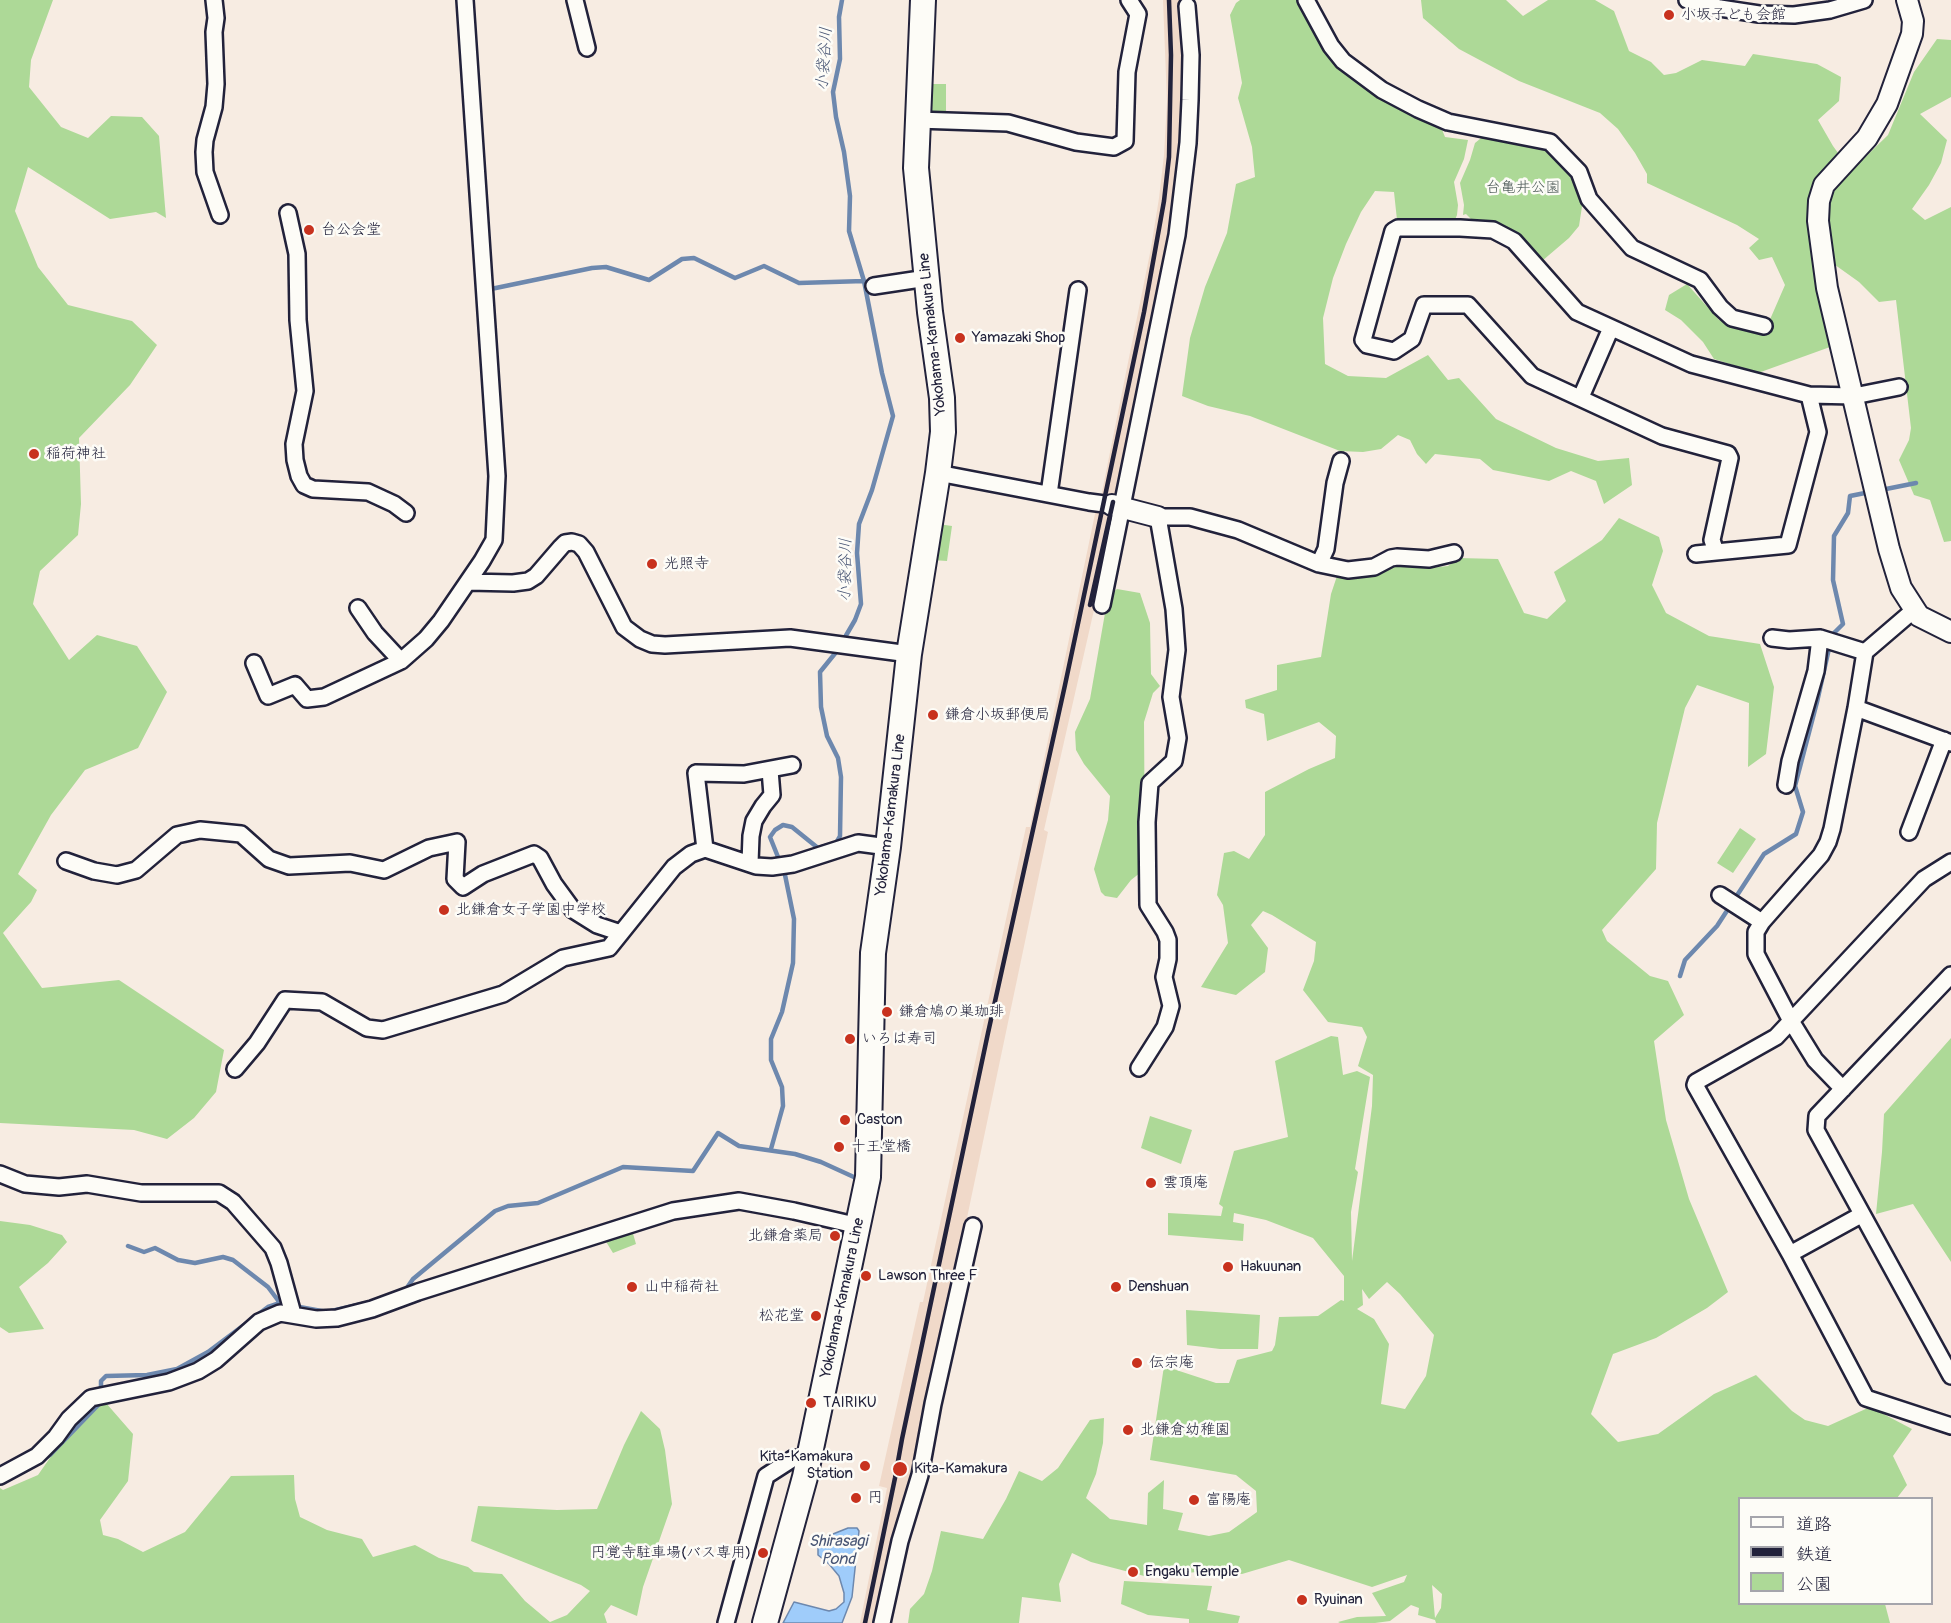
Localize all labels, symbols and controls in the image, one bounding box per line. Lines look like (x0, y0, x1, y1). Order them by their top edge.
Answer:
place label: 小坂子ども会館 (1681, 6, 1786, 24)
marker: 小坂子ども会館 (1662, 8, 1676, 22)
water label: 小袋谷川 (813, 26, 837, 92)
park label: 台亀井公園 (1486, 179, 1560, 197)
place label: 台公会堂 (321, 221, 381, 239)
marker: 台公会堂 (302, 223, 316, 237)
street label: Yokohama-Kamakura Line (916, 252, 950, 416)
place label: Yamazaki Shop (972, 329, 1065, 347)
marker: Yamazaki Shop (953, 331, 967, 345)
place label: 稲荷神社 (46, 445, 106, 463)
marker: 稲荷神社 (27, 447, 41, 461)
water label: 小袋谷川 (836, 538, 856, 602)
place label: 光照寺 (664, 555, 709, 573)
marker: 光照寺 (645, 557, 659, 571)
place label: 鎌倉小坂郵便局 (945, 706, 1050, 724)
marker: 鎌倉小坂郵便局 (926, 708, 940, 722)
street label: Yokohama-Kamakura Line (872, 733, 910, 897)
place label: 北鎌倉女子学園中学校 (456, 901, 606, 919)
marker: 北鎌倉女子学園中学校 (437, 903, 451, 917)
place label: 鎌倉鳩の巣珈琲 (899, 1003, 1004, 1021)
marker: 鎌倉鳩の巣珈琲 (880, 1005, 894, 1019)
place label: いろは寿司 (862, 1030, 937, 1048)
marker: いろは寿司 (843, 1032, 857, 1046)
place label: Caston (857, 1111, 902, 1129)
marker: Caston (838, 1113, 852, 1127)
place label: 十王堂橋 (851, 1138, 911, 1156)
marker: 十王堂橋 (832, 1140, 846, 1154)
place label: 雲頂庵 (1163, 1174, 1208, 1192)
marker: 雲頂庵 (1144, 1176, 1158, 1190)
street label: Yokohama-Kamakura Line (817, 1216, 869, 1380)
place label: 北鎌倉薬局 (748, 1227, 823, 1245)
marker: 北鎌倉薬局 (828, 1229, 842, 1243)
place label: Hakuunan (1240, 1258, 1301, 1276)
marker: Hakuunan (1221, 1260, 1235, 1274)
place label: Lawson Three F (878, 1267, 977, 1285)
marker: Lawson Three F (859, 1269, 873, 1283)
place label: 山中稲荷社 (644, 1278, 719, 1296)
place label: Denshuan (1128, 1278, 1189, 1296)
marker: 山中稲荷社 (625, 1280, 639, 1294)
marker: Denshuan (1109, 1280, 1123, 1294)
place label: 松花堂 (759, 1307, 804, 1325)
marker: 松花堂 (809, 1309, 823, 1323)
place label: 伝宗庵 (1149, 1354, 1194, 1372)
marker: 伝宗庵 (1130, 1356, 1144, 1370)
place label: TAIRIKU (823, 1394, 877, 1412)
marker: TAIRIKU (804, 1396, 818, 1410)
place label: 北鎌倉幼稚園 (1140, 1421, 1230, 1439)
marker: 北鎌倉幼稚園 (1121, 1423, 1135, 1437)
place label: Kita-Kamakura Station (759, 1448, 853, 1483)
marker: Kita-Kamakura Station (858, 1459, 872, 1473)
marker: Kita-Kamakura (891, 1460, 909, 1478)
place label: Kita-Kamakura (914, 1460, 1008, 1478)
place label: 円 (868, 1489, 883, 1507)
marker: 円 (849, 1491, 863, 1505)
place label: 富陽庵 (1206, 1491, 1251, 1509)
marker: 富陽庵 (1187, 1493, 1201, 1507)
legend (1738, 1497, 1933, 1605)
text: 道路 (1796, 1513, 1832, 1536)
water label: Shirasagi Pond (809, 1532, 867, 1570)
text: 鉄道 (1796, 1543, 1832, 1566)
place label: 円覚寺駐車場(バス専用) (591, 1544, 751, 1562)
marker: 円覚寺駐車場(バス専用) (756, 1546, 770, 1560)
place label: Engaku Temple (1145, 1563, 1239, 1581)
marker: Engaku Temple (1126, 1565, 1140, 1579)
text: 公園 (1796, 1573, 1832, 1596)
place label: Ryuinan (1314, 1591, 1363, 1609)
marker: Ryuinan (1295, 1593, 1309, 1607)

